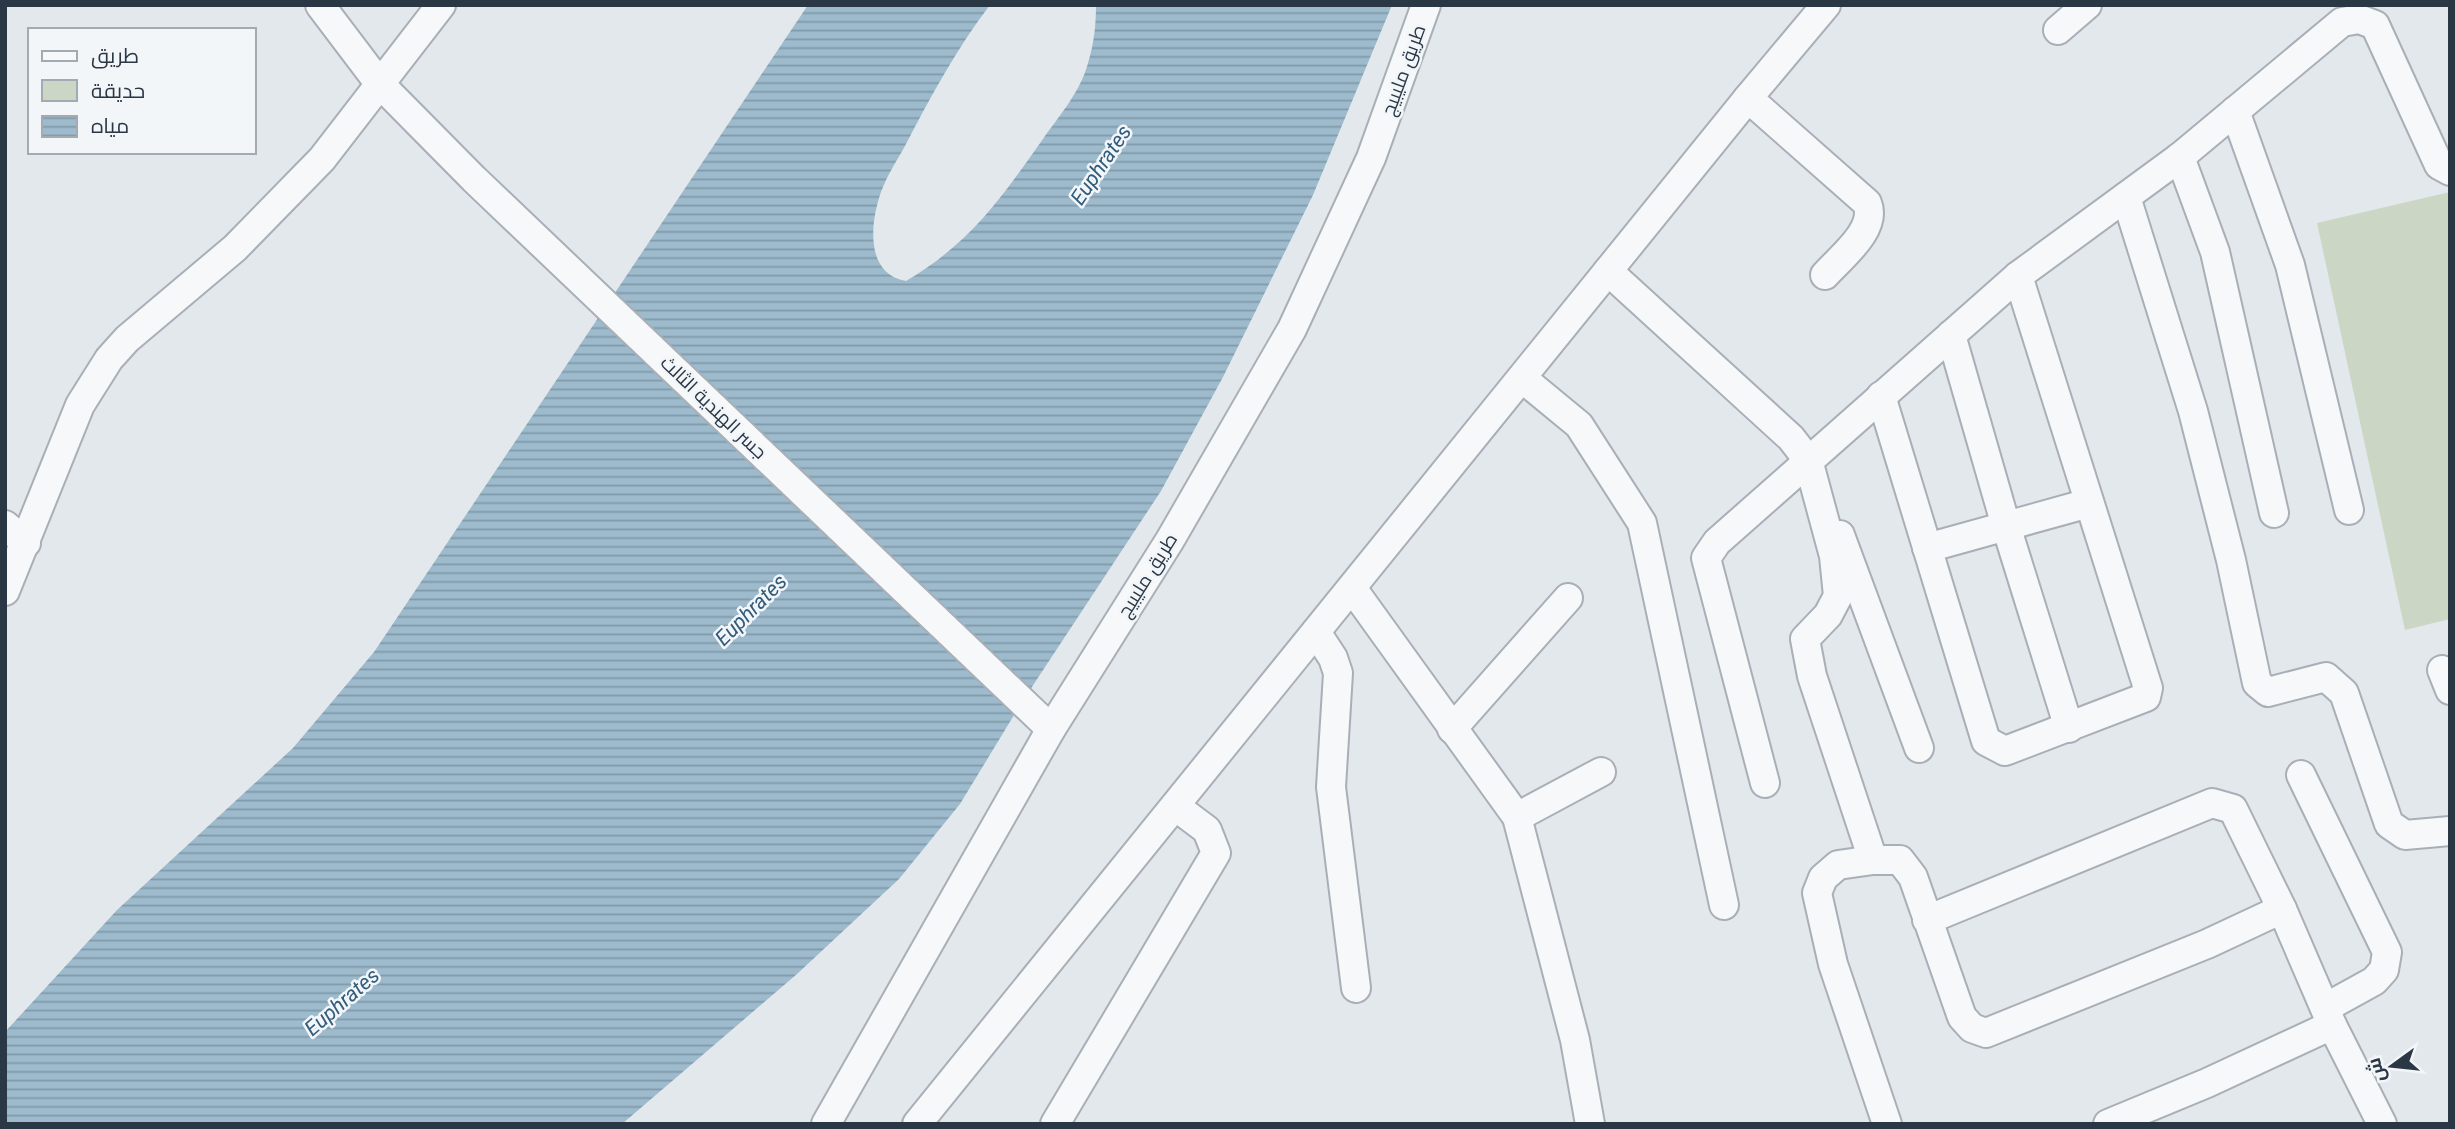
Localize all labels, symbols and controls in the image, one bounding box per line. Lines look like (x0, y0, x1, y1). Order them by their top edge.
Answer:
street label: طريق مليبيج (1376, 22, 1432, 119)
legend (28, 28, 256, 154)
text: طريق (91, 44, 139, 69)
text: حديقة (91, 79, 145, 103)
text: مياه (91, 114, 129, 138)
water label: Euphrates (1066, 121, 1136, 209)
street label: جسر الهندية الثالث (656, 351, 772, 464)
street label: طريق مليبيج (1113, 529, 1184, 623)
water label: Euphrates (710, 569, 792, 651)
water label: Euphrates (300, 963, 384, 1041)
north arrow (2357, 1031, 2427, 1101)
text: ش (2362, 1056, 2390, 1085)

